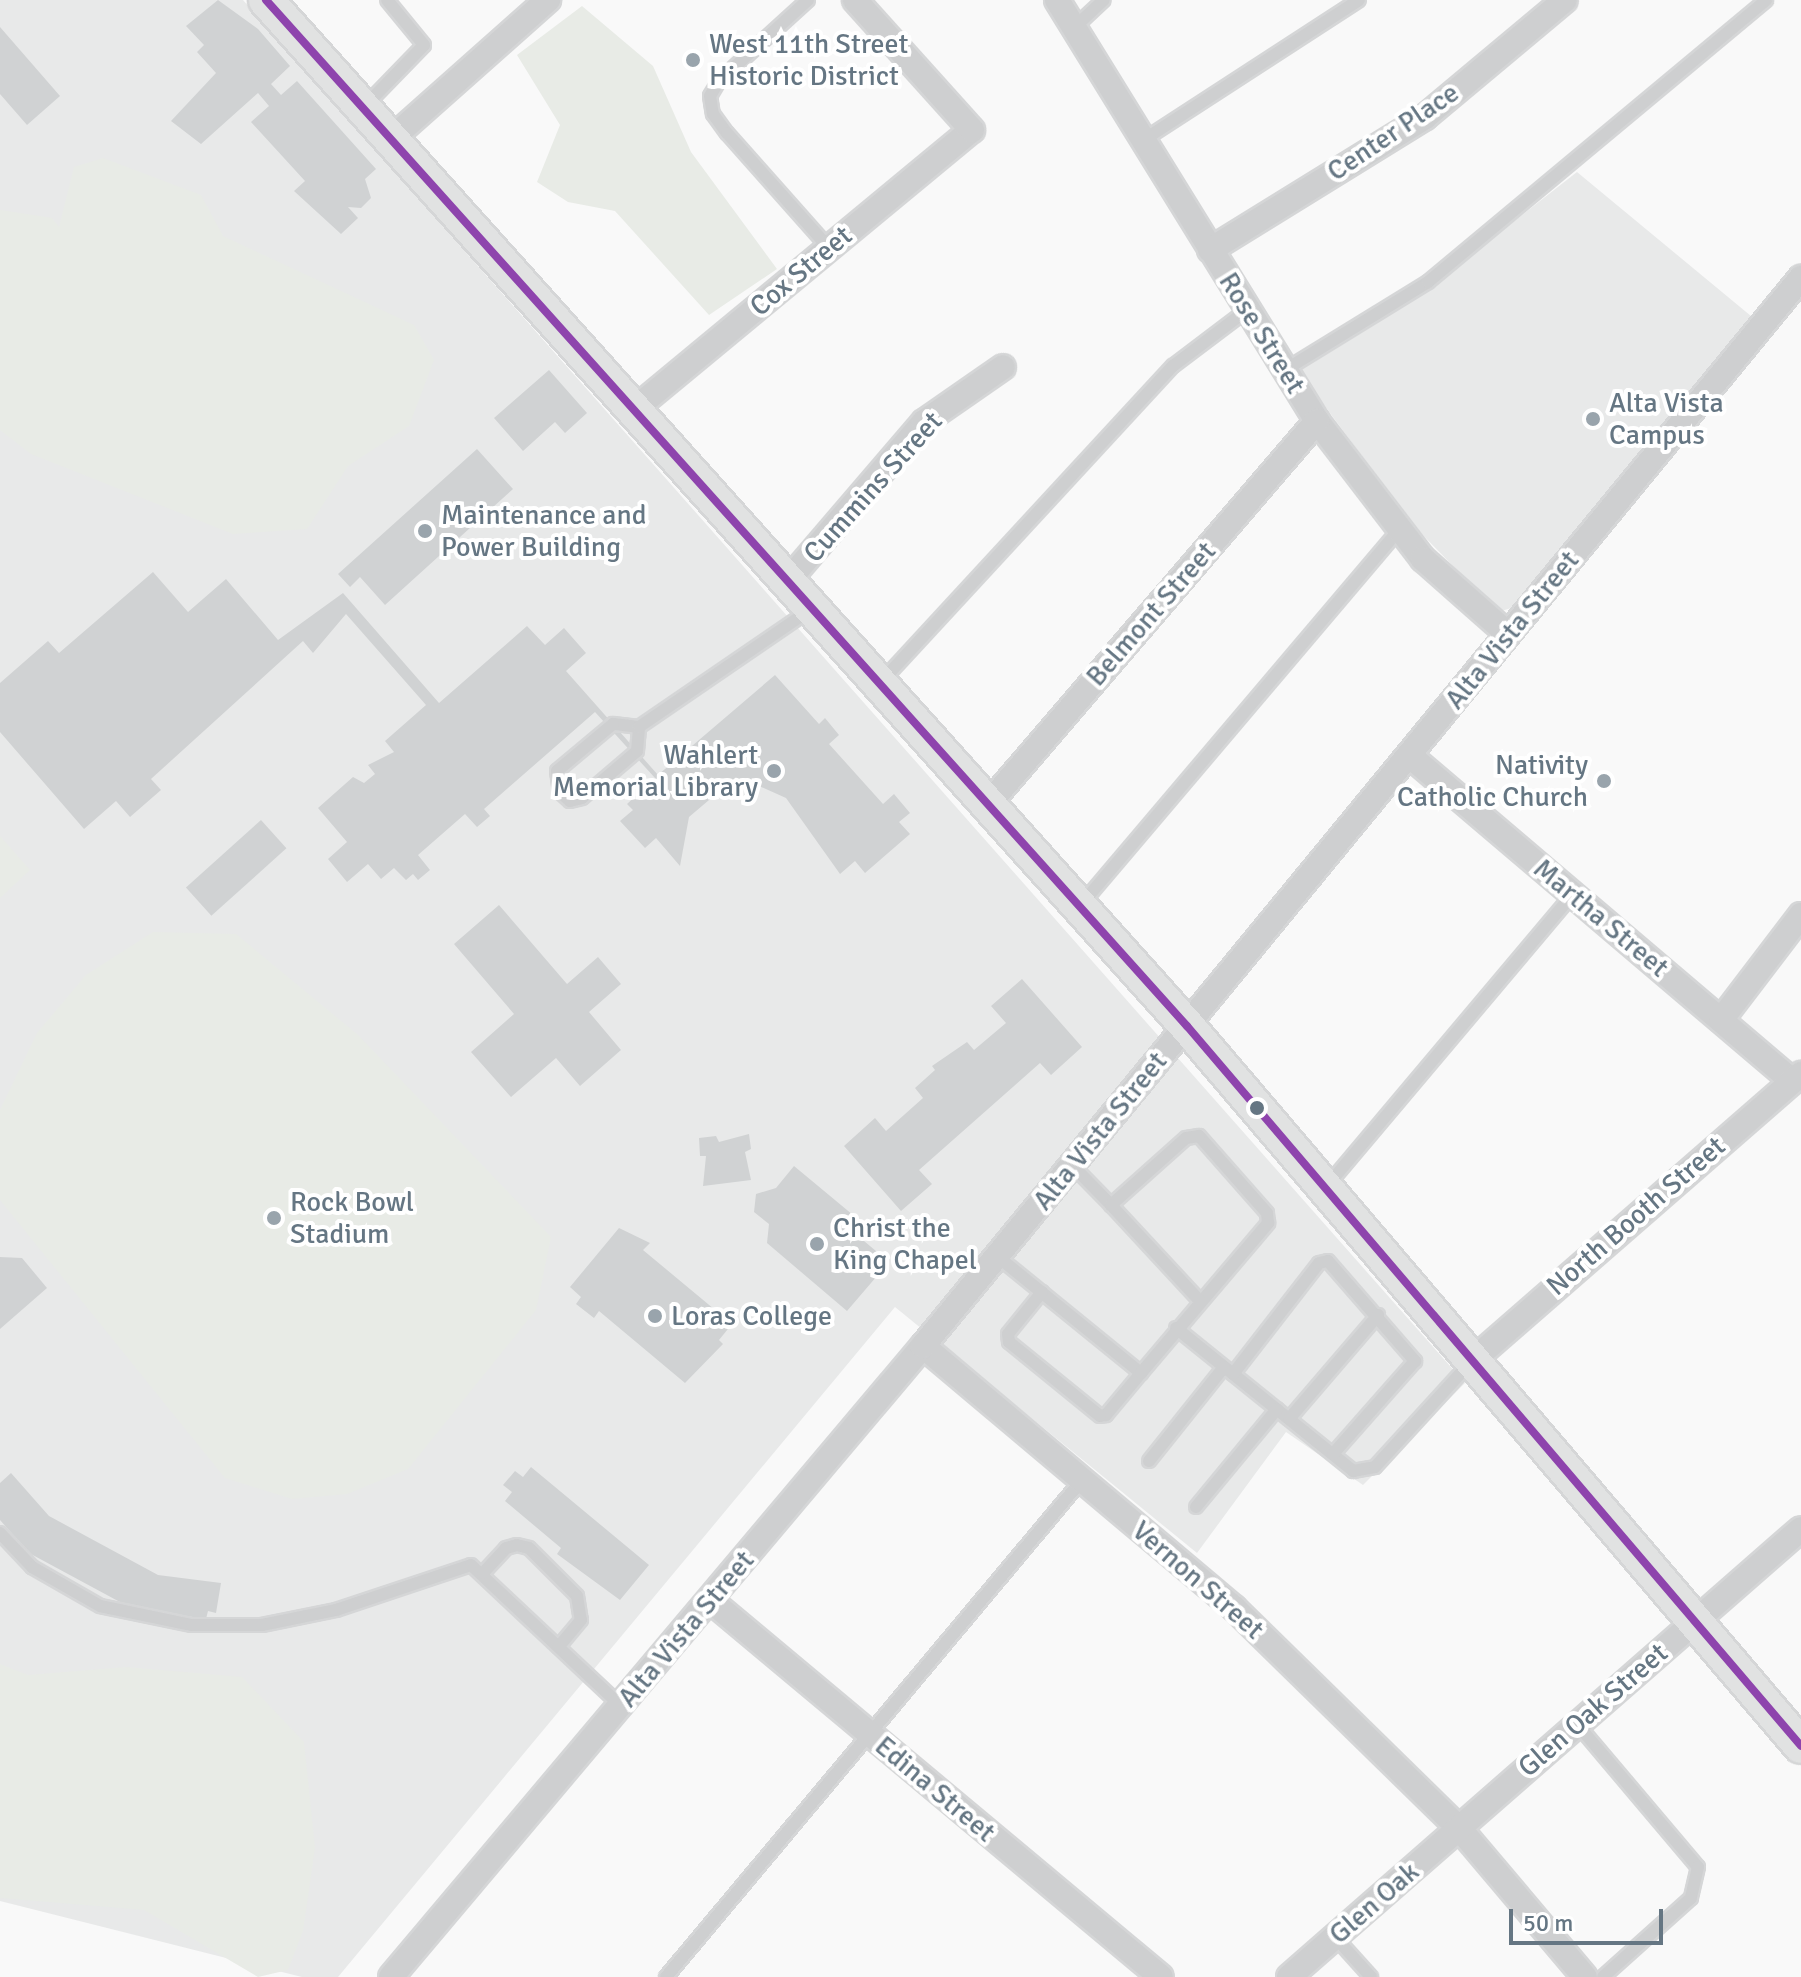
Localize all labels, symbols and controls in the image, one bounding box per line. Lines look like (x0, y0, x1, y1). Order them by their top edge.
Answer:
place label: West 11th Street Historic District (709, 27, 908, 93)
marker: West 11th Street Historic District (684, 51, 702, 69)
street label: Center Place (1321, 76, 1465, 188)
street label: Cox Street (743, 219, 859, 323)
street label: Rose Street (1212, 266, 1312, 400)
place label: Alta Vista Campus (1609, 386, 1724, 452)
street label: Cummins Street (797, 405, 949, 569)
marker: Alta Vista Campus (1584, 410, 1602, 428)
place label: Maintenance and Power Building (441, 498, 647, 564)
marker: Maintenance and Power Building (416, 522, 434, 540)
street label: Belmont Street (1079, 535, 1223, 693)
street label: Alta Vista Street (1438, 544, 1586, 716)
place label: Wahlert Memorial Library (553, 738, 758, 804)
place label: Nativity Catholic Church (1397, 748, 1588, 814)
marker: Wahlert Memorial Library (765, 762, 783, 780)
marker: Nativity Catholic Church (1595, 772, 1613, 790)
street label: Martha Street (1527, 852, 1675, 984)
street label: Alta Vista Street (1026, 1045, 1174, 1217)
unlabelled marker (1249, 1100, 1265, 1116)
street label: North Booth Street (1540, 1129, 1732, 1303)
place label: Rock Bowl Stadium (290, 1185, 414, 1251)
marker: Rock Bowl Stadium (265, 1209, 283, 1227)
place label: Christ the King Chapel (833, 1211, 977, 1277)
marker: Christ the King Chapel (808, 1235, 826, 1253)
place label: Loras College (671, 1299, 832, 1333)
marker: Loras College (646, 1307, 664, 1325)
street label: Vernon Street (1125, 1514, 1271, 1646)
street label: Alta Vista Street (611, 1544, 761, 1714)
street label: Glen Oak Street (1511, 1636, 1675, 1784)
street label: Edina Street (868, 1729, 1002, 1849)
street label: Glen Oak (1322, 1855, 1426, 1951)
scale bar (1513, 1893, 1667, 1943)
text: 50 m (1523, 1908, 1573, 1938)

